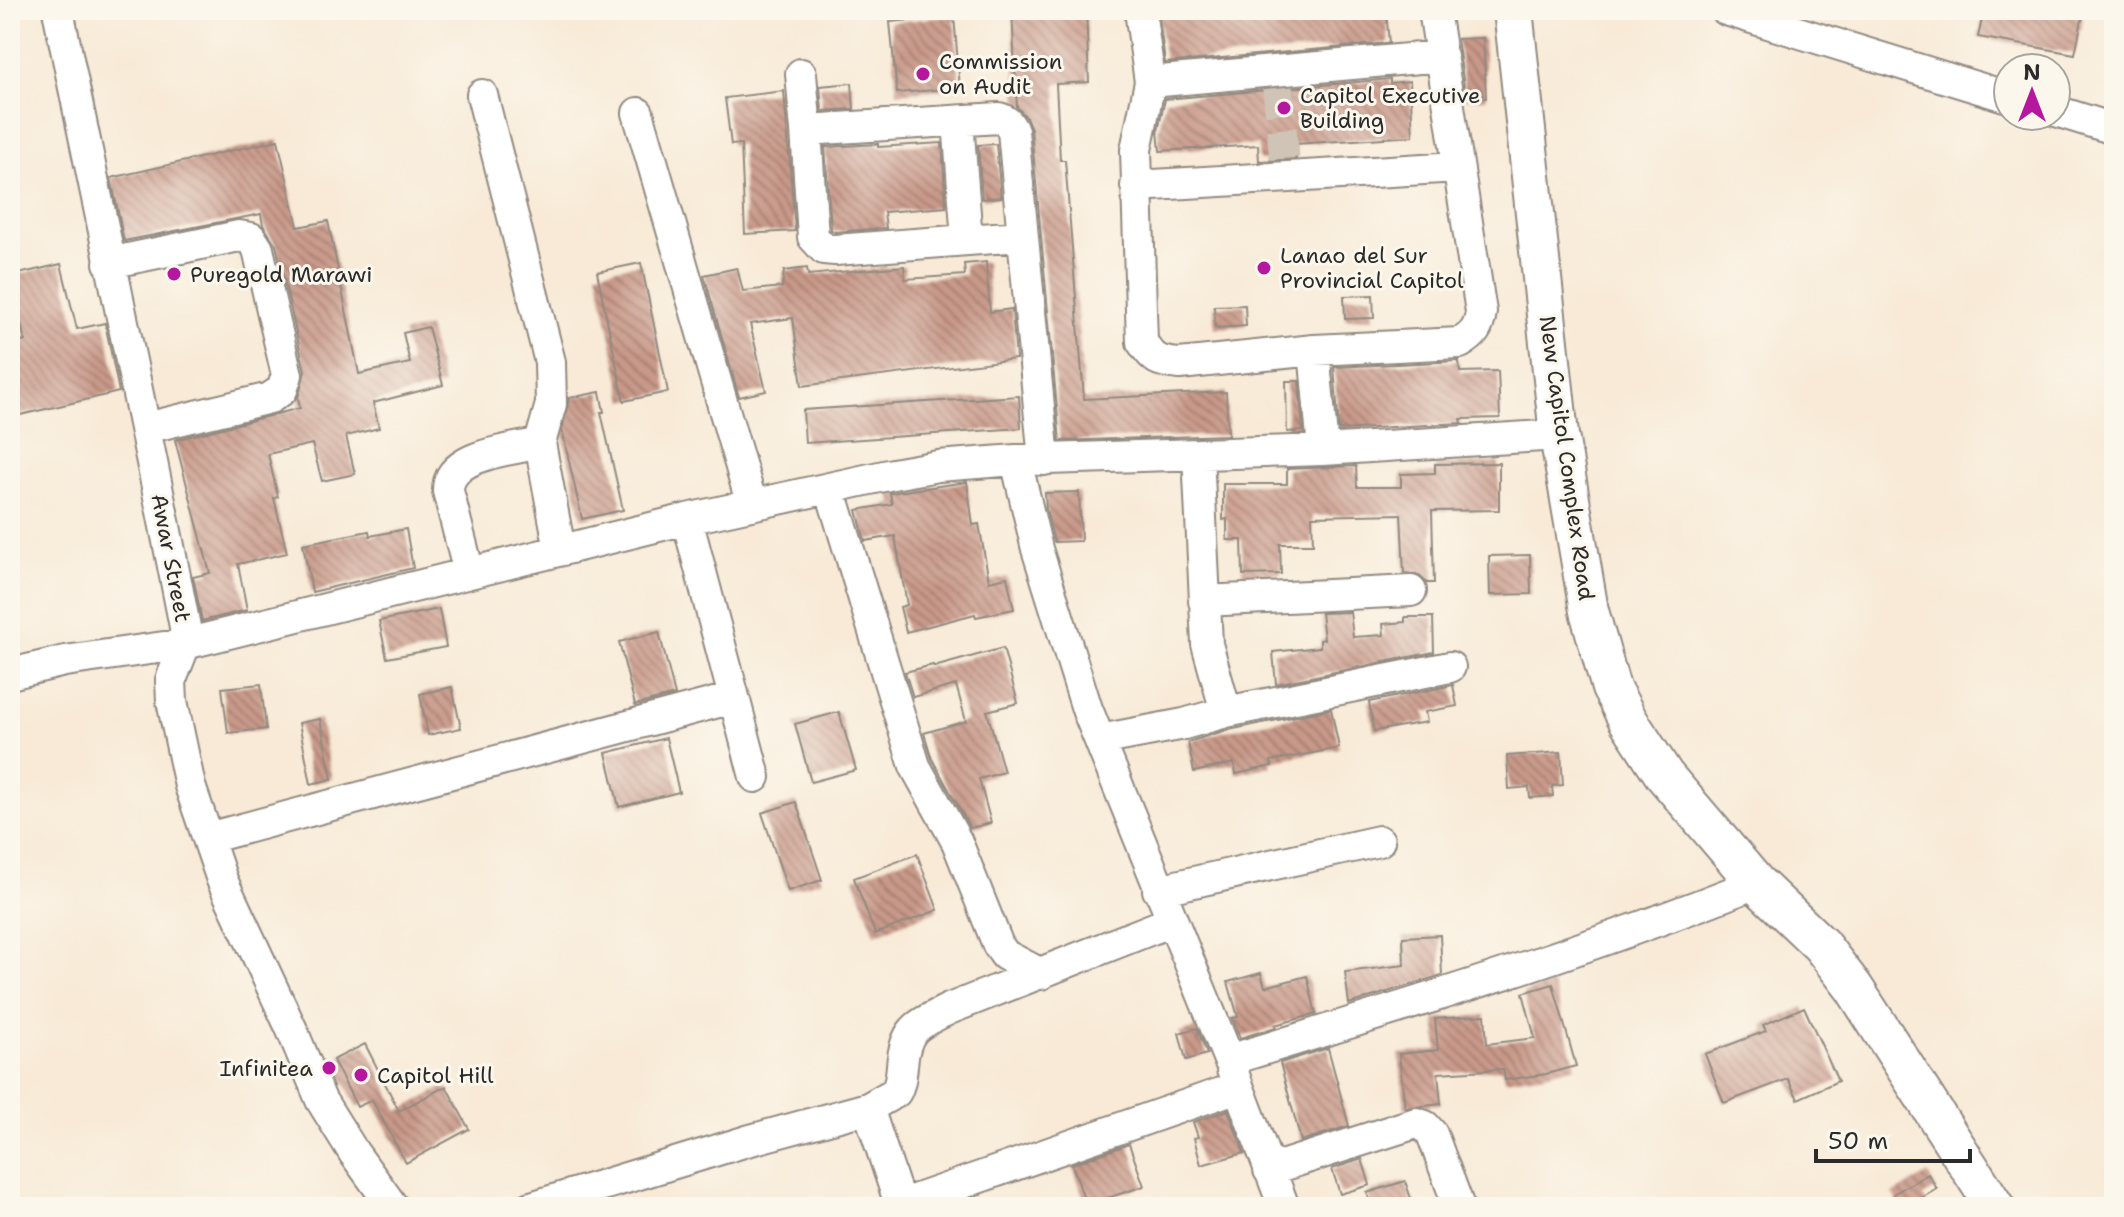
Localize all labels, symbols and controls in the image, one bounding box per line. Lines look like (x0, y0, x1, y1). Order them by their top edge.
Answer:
place label: Commission on Audit (939, 47, 1062, 101)
north arrow (1992, 52, 2072, 132)
text: N (2023, 58, 2041, 87)
marker: Commission on Audit (914, 65, 932, 83)
place label: Capitol Executive Building (1300, 81, 1481, 135)
marker: Capitol Executive Building (1275, 99, 1293, 117)
place label: Lanao del Sur Provincial Capitol (1280, 241, 1464, 295)
marker: Lanao del Sur Provincial Capitol (1255, 259, 1273, 277)
place label: Puregold Marawi (190, 260, 372, 289)
marker: Puregold Marawi (165, 265, 183, 283)
street label: New Capitol Complex Road (1533, 314, 1601, 602)
street label: Awar Street (144, 491, 198, 625)
place label: Infinitea (219, 1054, 313, 1083)
marker: Infinitea (320, 1059, 338, 1077)
place label: Capitol Hill (377, 1061, 494, 1090)
marker: Capitol Hill (352, 1066, 370, 1084)
scale bar (1816, 1113, 1970, 1163)
text: 50 m (1828, 1125, 1888, 1157)

